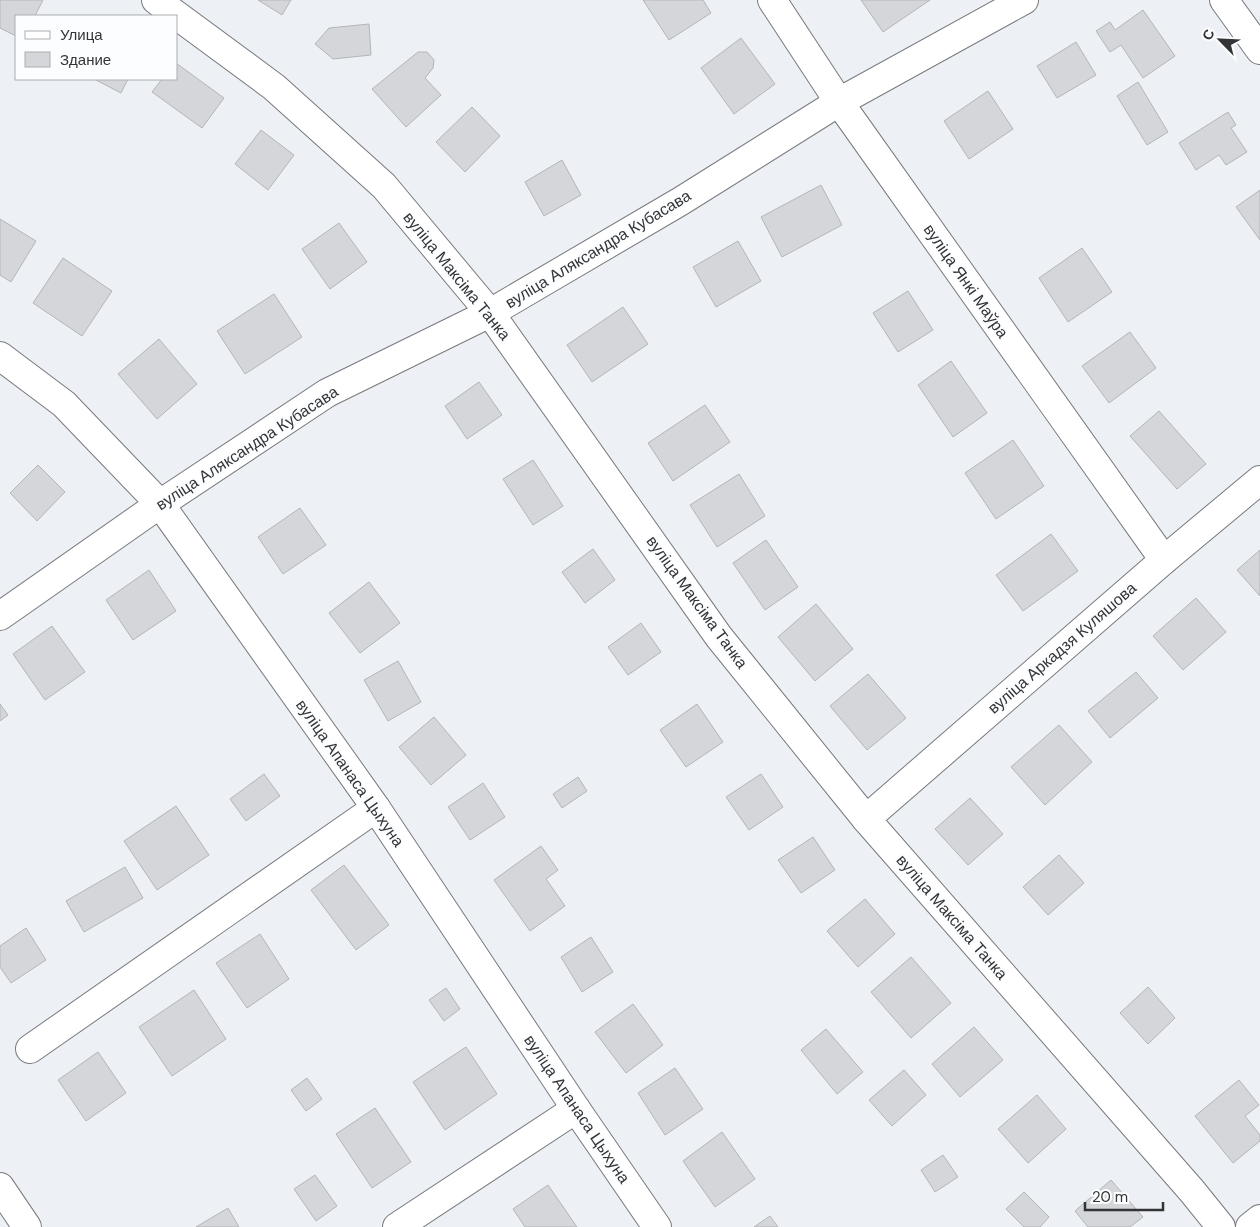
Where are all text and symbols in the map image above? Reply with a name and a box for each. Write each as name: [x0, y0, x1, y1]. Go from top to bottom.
legend: [15, 15, 178, 80]
north arrow: [1195, 15, 1245, 65]
text: Улица: [60, 25, 103, 45]
text: С: [1198, 26, 1218, 43]
text: Здание: [60, 50, 111, 70]
street label: вуліца Аляксандра Кубасава: [501, 185, 695, 313]
street label: вуліца Максіма Танка: [399, 207, 515, 345]
street label: вуліца Янкі Маўра: [919, 220, 1013, 342]
street label: вуліца Аляксандра Кубасава: [152, 381, 342, 515]
street label: вуліца Максіма Танка: [642, 531, 752, 673]
street label: вуліца Аркадзя Куляшова: [983, 578, 1141, 718]
street label: вуліца Апанаса Цыхуна: [291, 695, 409, 851]
street label: вуліца Максіма Танка: [892, 850, 1012, 984]
street label: вуліца Апанаса Цыхуна: [519, 1031, 635, 1188]
scale bar: [1085, 1180, 1162, 1212]
text: 20 m: [1092, 1187, 1128, 1207]

